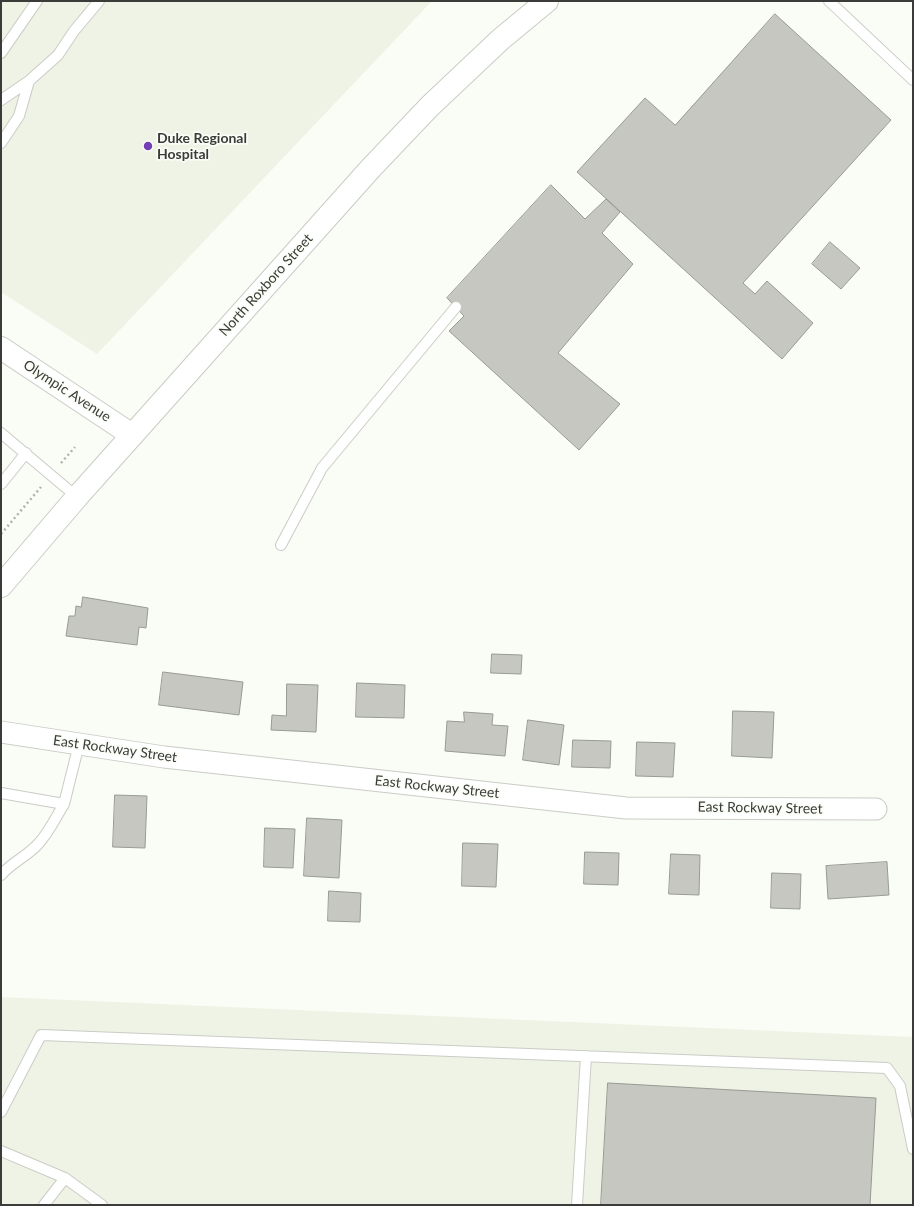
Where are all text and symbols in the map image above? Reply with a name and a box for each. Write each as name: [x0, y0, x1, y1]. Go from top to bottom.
place label: Duke Regional Hospital: [157, 130, 247, 162]
marker: Duke Regional Hospital: [142, 140, 154, 152]
street label: North Roxboro Street: [216, 230, 316, 340]
street label: Olympic Avenue: [20, 356, 114, 426]
street label: East Rockway Street: [52, 732, 178, 766]
street label: East Rockway Street: [374, 772, 500, 802]
street label: East Rockway Street: [697, 799, 823, 817]

